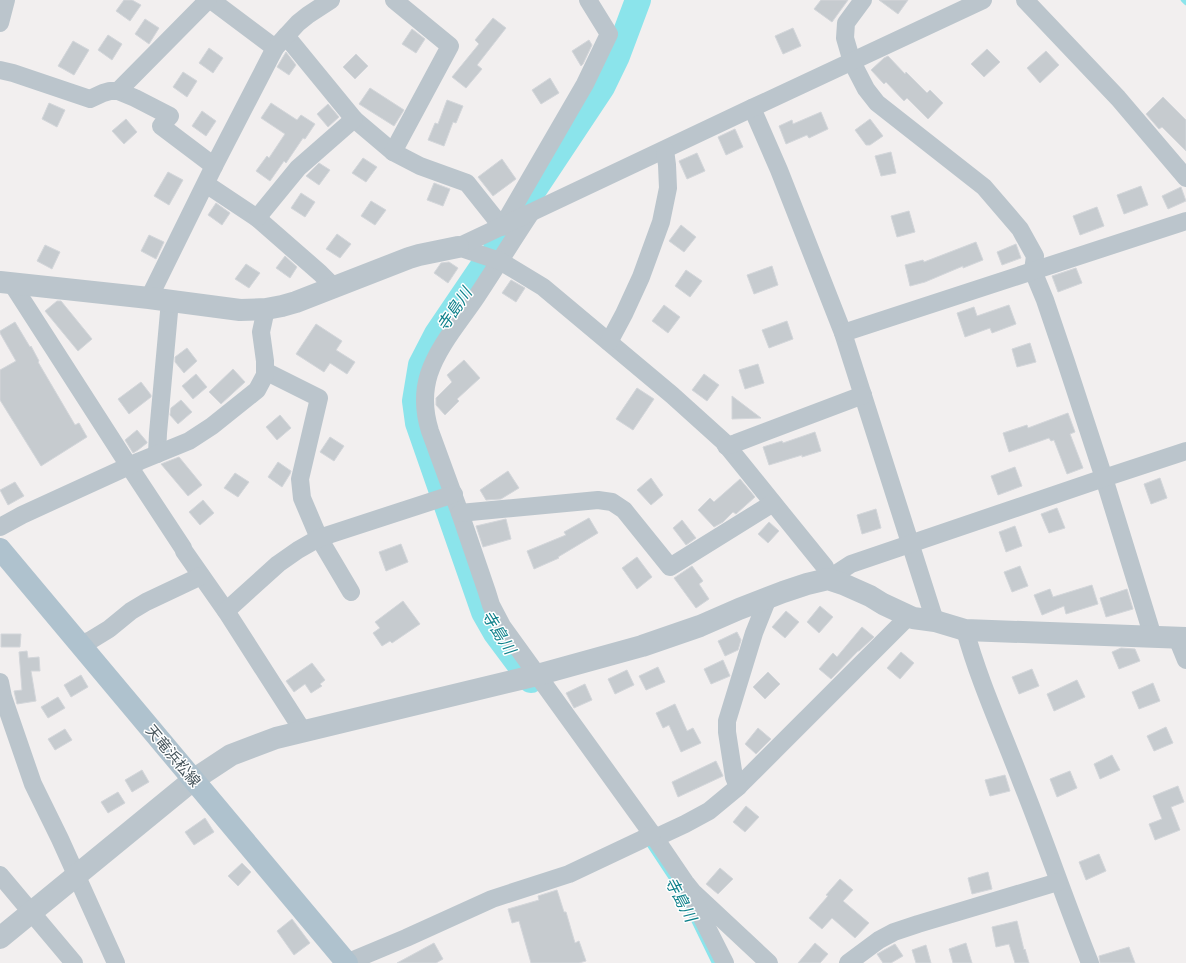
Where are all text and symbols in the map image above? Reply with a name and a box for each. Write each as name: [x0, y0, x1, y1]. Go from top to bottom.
water label: 寺島川: [433, 282, 478, 335]
water label: 寺島川: [477, 607, 520, 660]
street label: 天竜浜松線: [142, 721, 204, 791]
water label: 寺島川: [660, 874, 701, 927]

